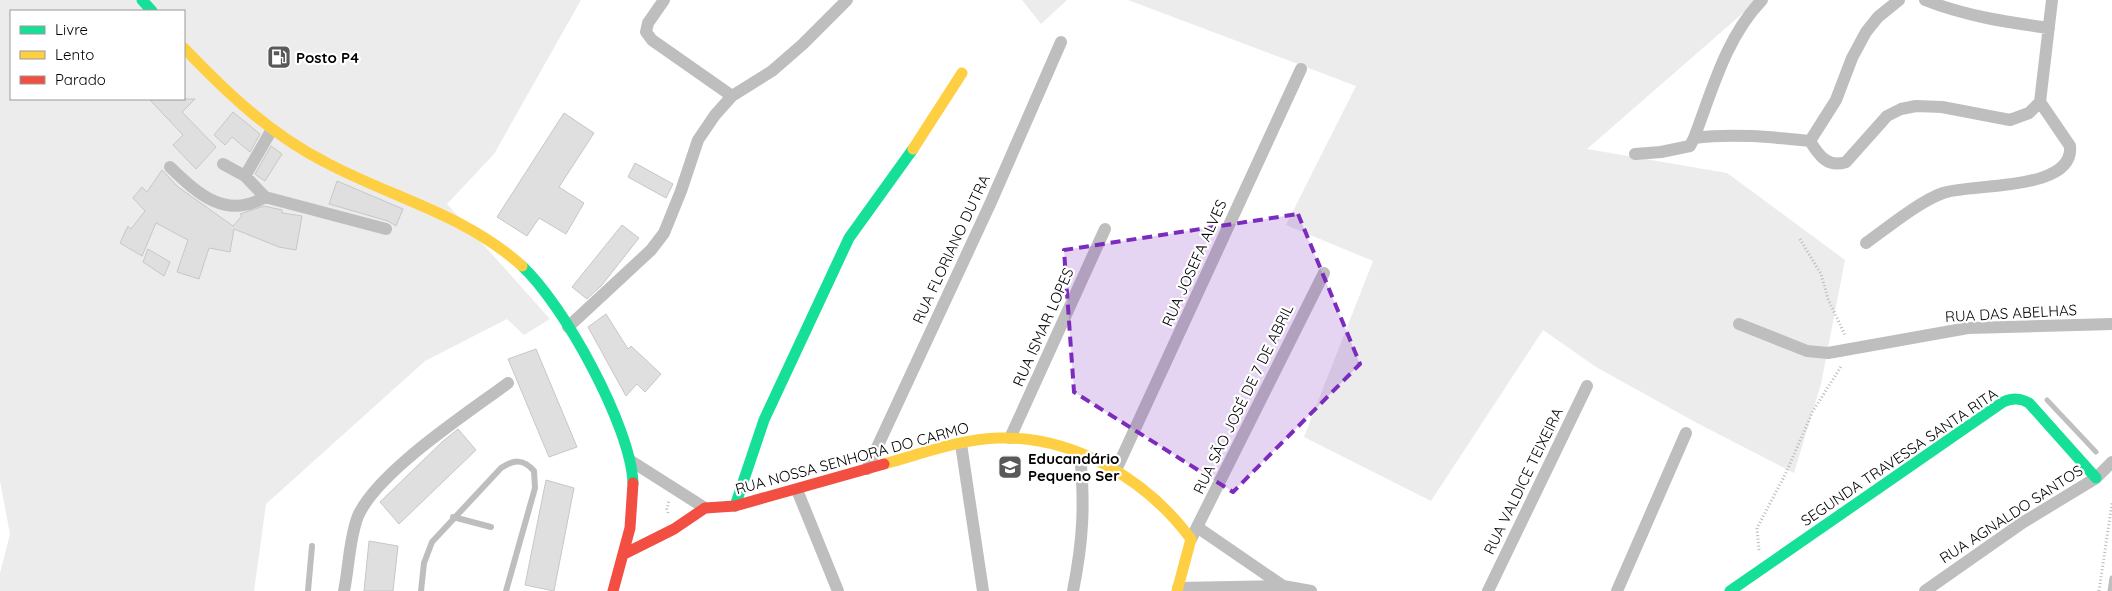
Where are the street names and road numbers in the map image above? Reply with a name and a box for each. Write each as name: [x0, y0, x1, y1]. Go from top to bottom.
street label: RUA FLORIANO DUTRA: [908, 171, 994, 327]
street label: RUA JOSEFA ALVES: [1157, 197, 1231, 329]
street label: RUA ISMAR LOPES: [1008, 265, 1078, 389]
street label: RUA DAS ABELHAS: [1945, 300, 2077, 326]
street label: RUA SÃO JOSÉ DE 7 DE ABRIL: [1189, 301, 1297, 497]
street label: SEGUNDA TRAVESSA SANTA RITA: [1797, 384, 2001, 530]
street label: RUA VALDICE TEIXEIRA: [1479, 404, 1567, 557]
street label: RUA NOSSA SENHORA DO CARMO: [733, 418, 971, 498]
street label: RUA AGNALDO SANTOS: [1936, 461, 2086, 567]

